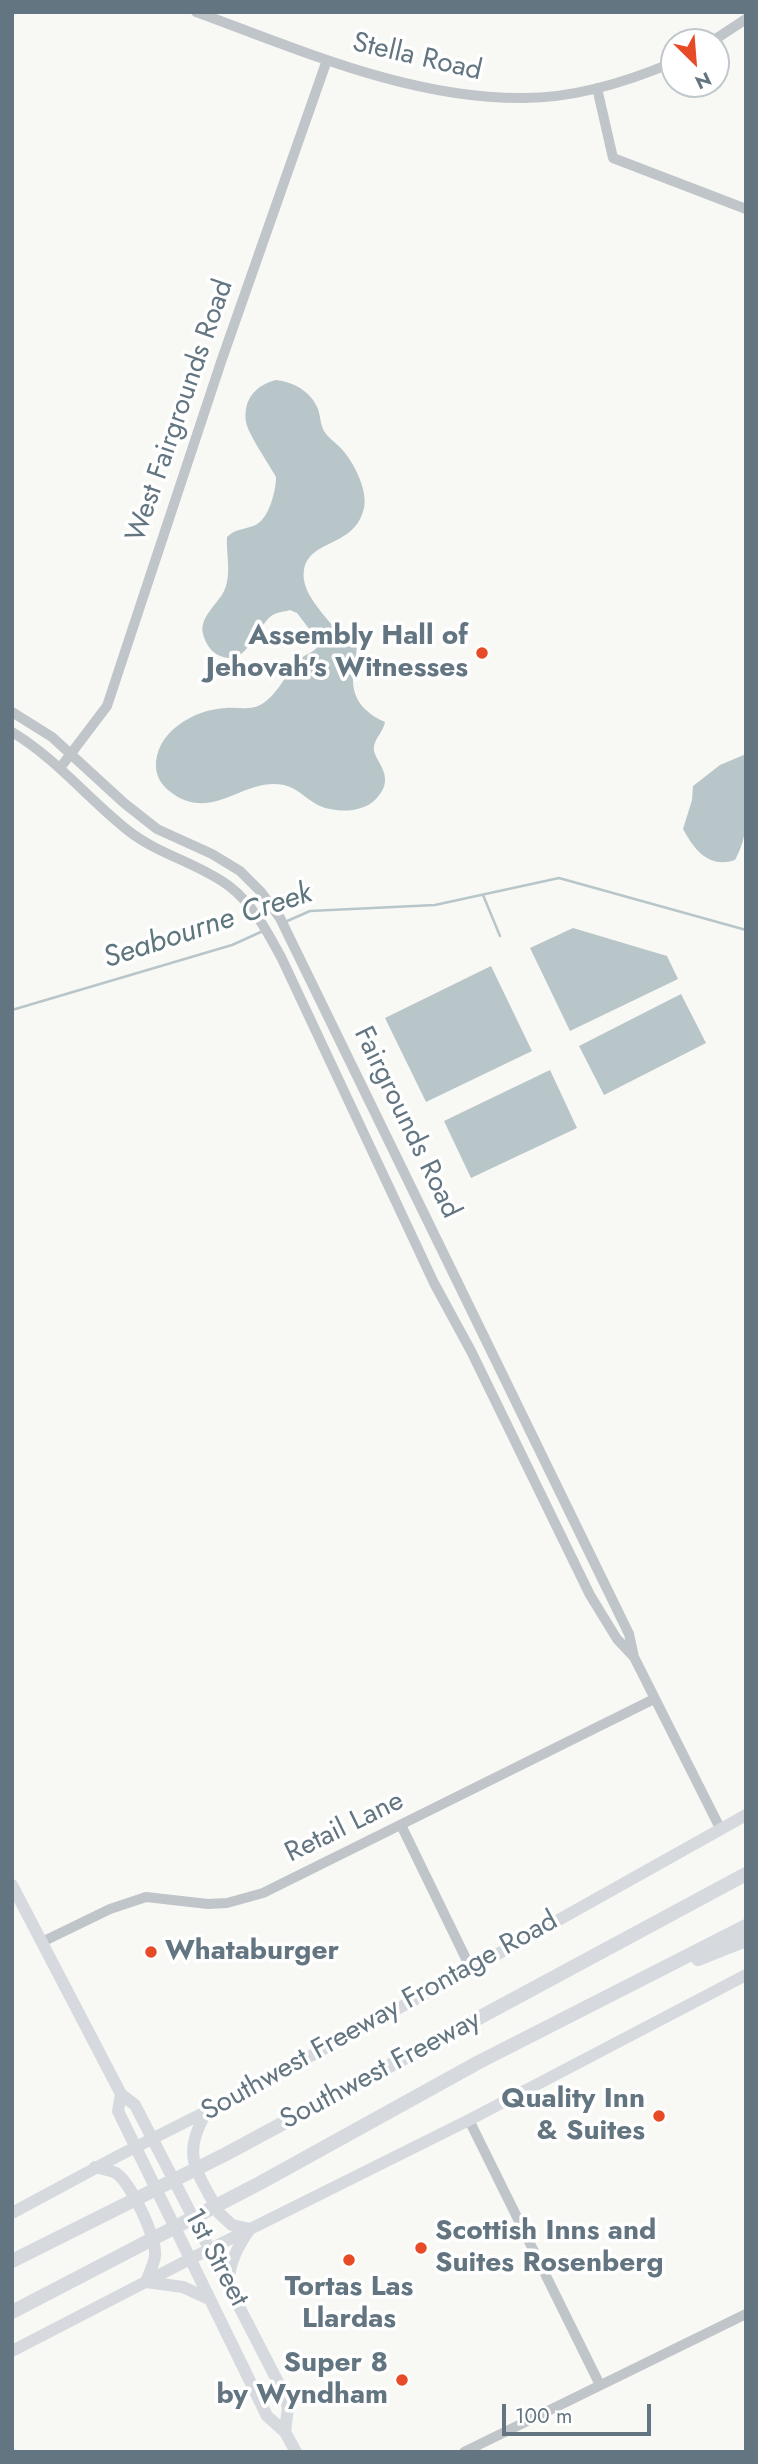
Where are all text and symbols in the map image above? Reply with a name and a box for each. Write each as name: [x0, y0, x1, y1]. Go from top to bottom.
street label: Stella Road: [349, 27, 485, 89]
north arrow: [660, 28, 730, 98]
text: N: [691, 65, 716, 96]
street label: West Fairgrounds Road: [120, 275, 242, 547]
place label: Assembly Hall of Jehovah's Witnesses: [206, 620, 468, 686]
marker: Assembly Hall of Jehovah's Witnesses: [474, 645, 490, 661]
water label: Seabourne Creek: [99, 876, 317, 978]
street label: Fairgrounds Road: [345, 1022, 467, 1224]
street label: Retail Lane: [280, 1785, 410, 1871]
street label: Southwest Freeway Frontage Road: [196, 1905, 564, 2129]
place label: Whataburger: [165, 1935, 339, 1969]
marker: Whataburger: [143, 1944, 159, 1960]
street label: Southwest Freeway: [275, 2004, 487, 2138]
place label: Quality Inn & Suites: [501, 2083, 645, 2149]
marker: Quality Inn & Suites: [651, 2108, 667, 2124]
street label: 1st Street: [175, 2203, 255, 2313]
place label: Scottish Inns and Suites Rosenberg: [435, 2215, 663, 2281]
marker: Scottish Inns and Suites Rosenberg: [413, 2240, 429, 2256]
marker: Tortas Las Llardas: [341, 2252, 357, 2268]
place label: Tortas Las Llardas: [285, 2271, 413, 2337]
place label: Super 8 by Wyndham: [216, 2347, 388, 2413]
marker: Super 8 by Wyndham: [394, 2372, 410, 2388]
scale bar: [506, 2390, 655, 2434]
text: 100 m: [515, 2401, 572, 2431]

